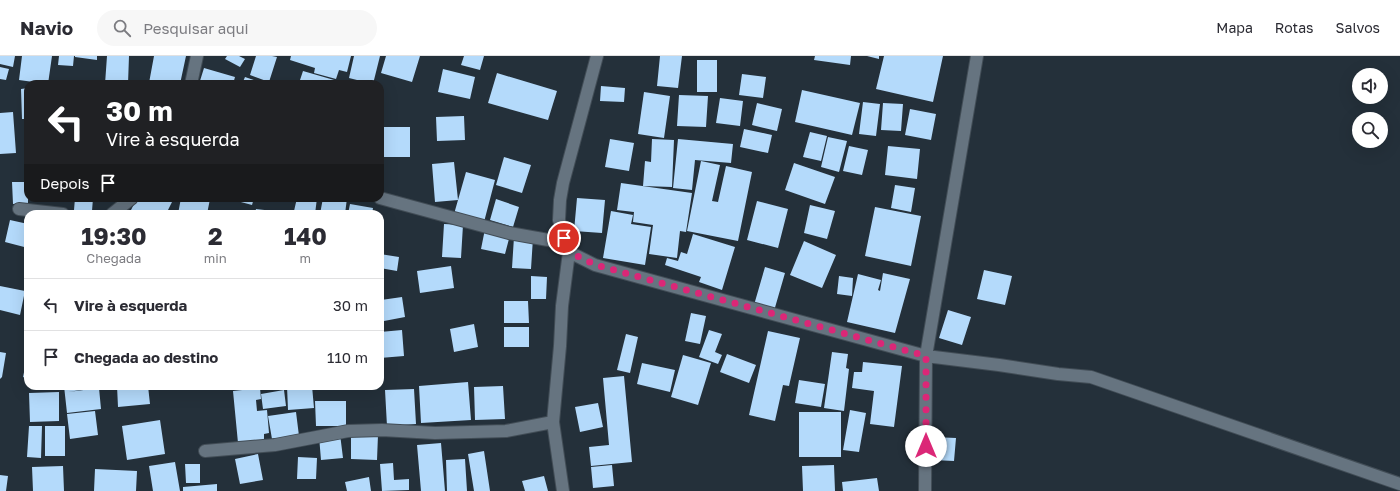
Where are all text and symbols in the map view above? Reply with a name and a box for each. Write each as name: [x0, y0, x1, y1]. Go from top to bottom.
search box: [97, 10, 377, 46]
text: Navio: [20, 16, 73, 39]
icon: search: [111, 17, 133, 39]
text: Pesquisar aqui: [143, 19, 249, 37]
text: Mapa: [1216, 19, 1253, 36]
text: Rotas: [1275, 19, 1314, 36]
text: Salvos: [1336, 19, 1380, 36]
map controls: [1352, 68, 1388, 148]
button: sound: [1352, 68, 1388, 104]
text: 30 m: [106, 94, 173, 127]
icon: left: [40, 96, 92, 148]
button: search: [1352, 112, 1388, 148]
text: Vire à esquerda: [106, 128, 240, 150]
icon: arrive: [97, 172, 119, 194]
text: Depois: [40, 174, 89, 192]
text: 19:30: [81, 221, 147, 250]
text: 2: [208, 221, 223, 250]
text: 140: [284, 221, 327, 250]
pin: [547, 221, 581, 255]
icon: arrive: [553, 227, 575, 249]
text: Chegada: [86, 250, 141, 266]
text: min: [204, 250, 227, 266]
text: m: [300, 250, 311, 266]
icon: left: [40, 294, 62, 316]
text: Vire à esquerda: [74, 296, 187, 314]
text: 30 m: [333, 296, 368, 314]
icon: arrive: [40, 346, 62, 368]
text: Chegada ao destino: [74, 348, 218, 366]
text: 110 m: [327, 348, 368, 366]
position arrow: [905, 425, 947, 467]

